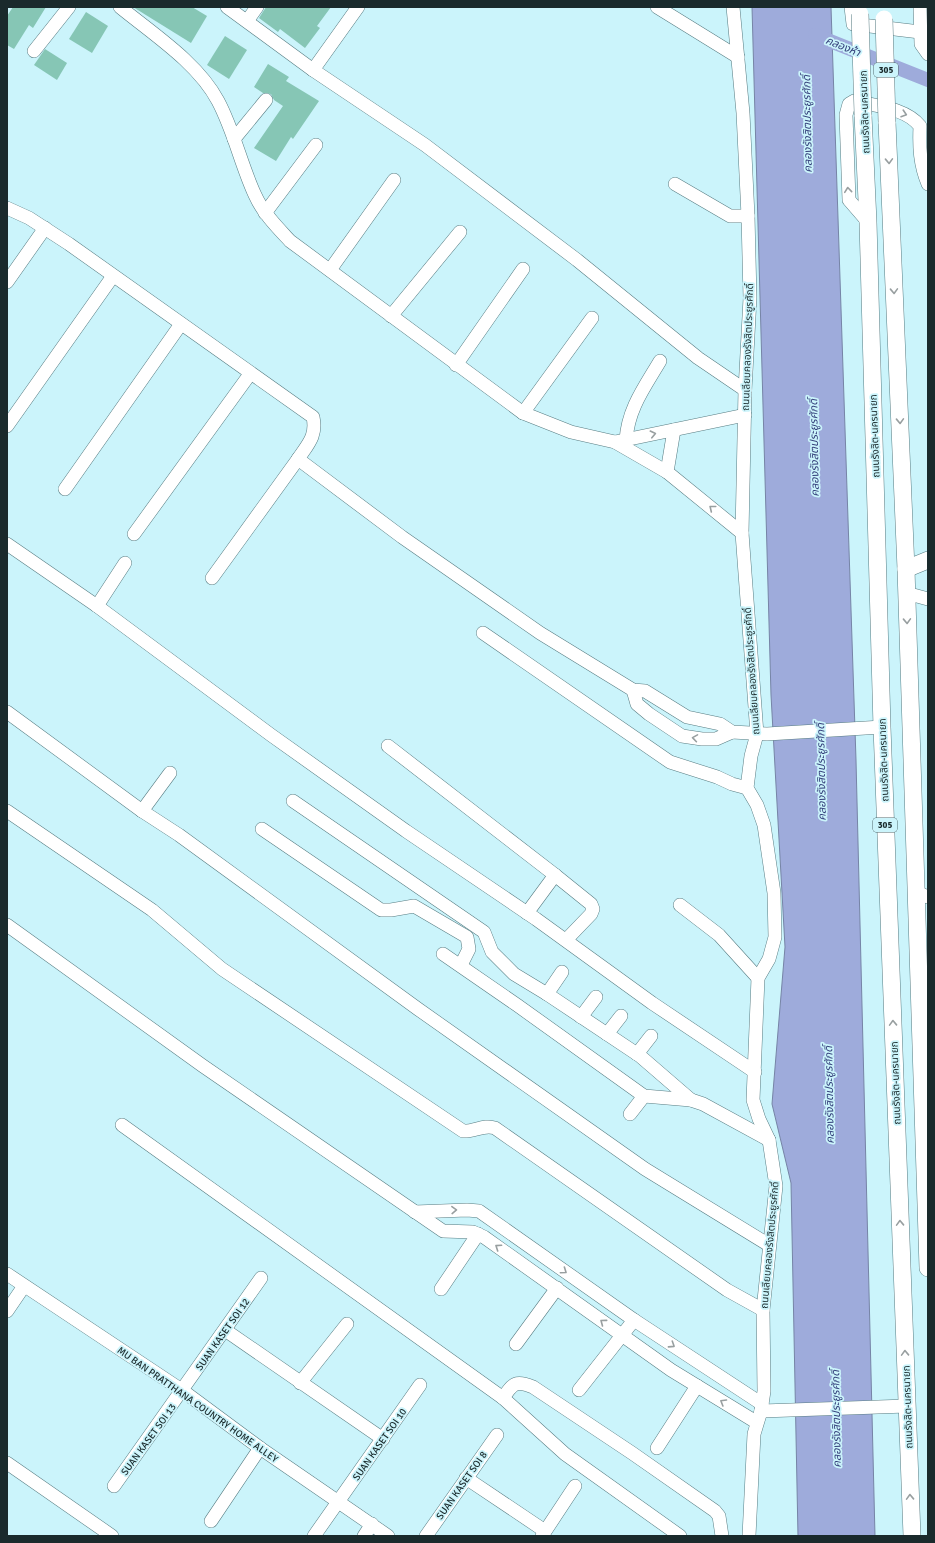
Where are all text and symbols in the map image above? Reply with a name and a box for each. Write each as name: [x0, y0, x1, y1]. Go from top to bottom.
water label: คลองห้า: [824, 34, 863, 59]
road number: 305: [874, 63, 898, 77]
street label: ถนนรังสิต-นครนายก: [858, 70, 872, 154]
water label: คลองรังสิตประยูรศักดิ์: [800, 72, 815, 173]
one-way arrow: [900, 109, 907, 118]
one-way arrow: [885, 158, 893, 164]
one-way arrow: [844, 187, 853, 193]
street label: ถนนเลียบคลองรังสิตประยูรศักดิ์: [739, 283, 756, 411]
one-way arrow: [890, 288, 899, 294]
street label: ถนนรังสิต-นครนายก: [868, 394, 882, 478]
water label: คลองรังสิตประยูรศักดิ์: [807, 396, 822, 497]
one-way arrow: [896, 418, 904, 424]
one-way arrow: [650, 430, 657, 438]
one-way arrow: [710, 506, 717, 513]
street label: ถนนเลียบคลองรังสิตประยูรศักดิ์: [741, 607, 762, 735]
one-way arrow: [903, 618, 912, 624]
street label: ถนนรังสิต-นครนายก: [877, 718, 891, 802]
water label: คลองรังสิตประยูรศักดิ์: [814, 720, 829, 821]
one-way arrow: [692, 734, 698, 743]
road number: 305: [873, 818, 897, 832]
one-way arrow: [888, 1020, 897, 1026]
street label: ถนนรังสิต-นครนายก: [889, 1041, 903, 1125]
water label: คลองรังสิตประยูรศักดิ์: [822, 1043, 837, 1144]
street label: ถนนเลียบคลองรังสิตประยูรศักดิ์: [758, 1181, 782, 1309]
one-way arrow: [451, 1206, 457, 1214]
one-way arrow: [896, 1220, 904, 1226]
one-way arrow: [495, 1245, 502, 1252]
one-way arrow: [560, 1266, 567, 1273]
street label: SUAN KASET SOI 12: [193, 1296, 252, 1373]
one-way arrow: [601, 1320, 608, 1327]
one-way arrow: [668, 1340, 675, 1347]
street label: MU BAN PRATTHANA COUNTRY HOME ALLEY: [115, 1344, 280, 1465]
one-way arrow: [901, 1350, 909, 1356]
street label: ถนนรังสิต-นครนายก: [901, 1365, 915, 1449]
water label: คลองรังสิตประยูรศักดิ์: [829, 1367, 844, 1468]
one-way arrow: [720, 1399, 727, 1407]
street label: SUAN KASET SOI 13: [119, 1401, 179, 1478]
street label: SUAN KASET SOI 10: [350, 1406, 409, 1483]
street label: SUAN KASET SOI 8: [434, 1449, 490, 1522]
one-way arrow: [906, 1494, 914, 1500]

